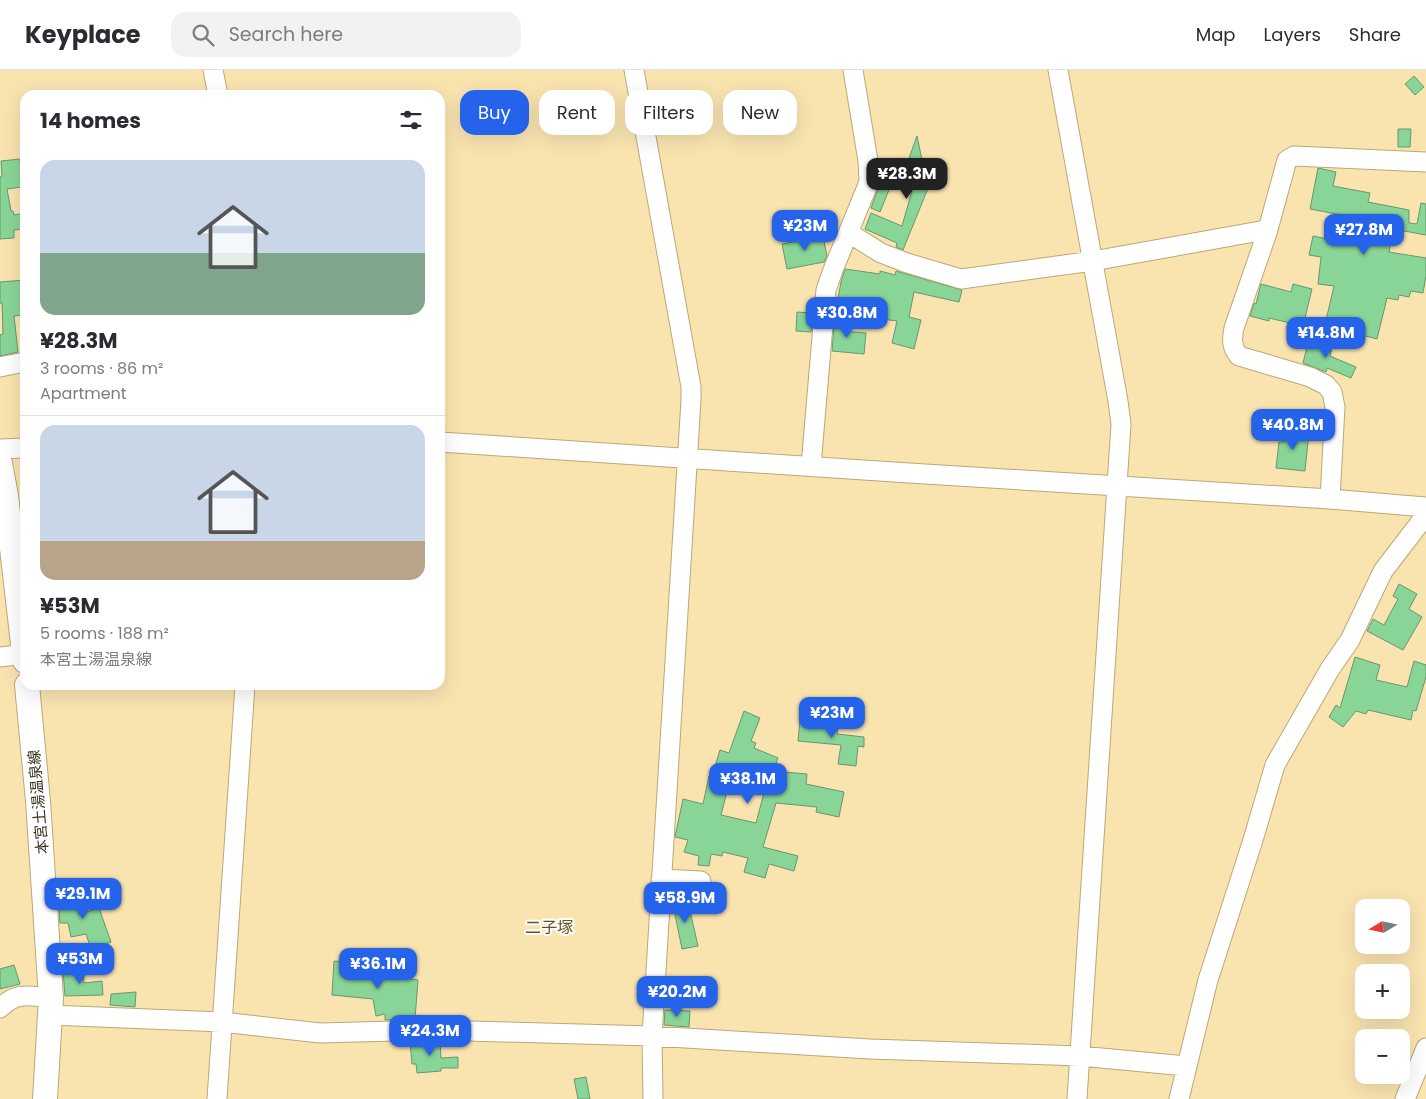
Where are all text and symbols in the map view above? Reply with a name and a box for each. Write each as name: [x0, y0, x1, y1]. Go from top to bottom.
search box: [171, 12, 521, 57]
text: Keyplace: [25, 18, 141, 51]
icon: search: [189, 21, 217, 49]
text: Search here: [229, 21, 343, 48]
text: Map: [1196, 22, 1236, 47]
text: Layers: [1264, 22, 1321, 47]
text: Share: [1349, 22, 1401, 47]
chip: Buy: [460, 90, 529, 135]
chip: Rent: [539, 90, 615, 135]
chip: Filters: [625, 90, 713, 135]
chip: New: [723, 90, 797, 135]
text: 14 homes: [40, 106, 141, 135]
icon: filters: [397, 106, 425, 134]
pin: ¥28.3M: [866, 158, 948, 200]
text: ¥28.3M: [877, 162, 937, 185]
icon: home: [188, 192, 278, 282]
pin: ¥23M: [775, 210, 835, 252]
text: ¥23M: [783, 214, 827, 237]
pin: ¥27.8M: [1323, 214, 1405, 256]
text: ¥27.8M: [1335, 218, 1393, 241]
pin: ¥30.8M: [806, 296, 888, 339]
text: ¥30.8M: [817, 301, 877, 324]
pin: ¥14.8M: [1285, 316, 1367, 359]
text: ¥14.8M: [1297, 321, 1355, 344]
text: ¥28.3M: [40, 326, 118, 355]
text: 3 rooms · 86 m²: [40, 357, 163, 380]
text: Apartment: [40, 382, 127, 405]
pin: ¥40.8M: [1252, 408, 1334, 451]
text: ¥40.8M: [1262, 413, 1324, 436]
icon: home: [188, 457, 278, 547]
text: ¥53M: [40, 591, 100, 620]
text: 5 rooms · 188 m²: [40, 622, 169, 645]
text: 本宮土湯温泉線: [40, 648, 152, 671]
pin: ¥23M: [802, 696, 862, 739]
text: ¥23M: [810, 701, 854, 724]
street label: 本宮土湯温泉線: [23, 749, 53, 855]
pin: ¥38.1M: [707, 762, 789, 805]
text: ¥38.1M: [720, 767, 776, 790]
pin: ¥29.1M: [42, 878, 124, 920]
text: ¥29.1M: [56, 882, 110, 905]
pin: ¥58.9M: [644, 882, 726, 924]
text: ¥58.9M: [655, 886, 715, 909]
north arrow: [1355, 899, 1410, 954]
map controls: [1355, 899, 1410, 1084]
district label: 二子塚: [525, 916, 573, 939]
pin: ¥53M: [50, 942, 110, 985]
text: ¥53M: [57, 947, 103, 970]
pin: ¥36.1M: [337, 948, 419, 990]
text: ¥36.1M: [350, 952, 406, 975]
button: +: [1355, 964, 1410, 1019]
pin: ¥20.2M: [636, 976, 718, 1018]
text: ¥20.2M: [648, 980, 706, 1003]
pin: ¥24.3M: [389, 1014, 471, 1057]
text: ¥24.3M: [400, 1019, 460, 1042]
button: −: [1355, 1029, 1410, 1084]

